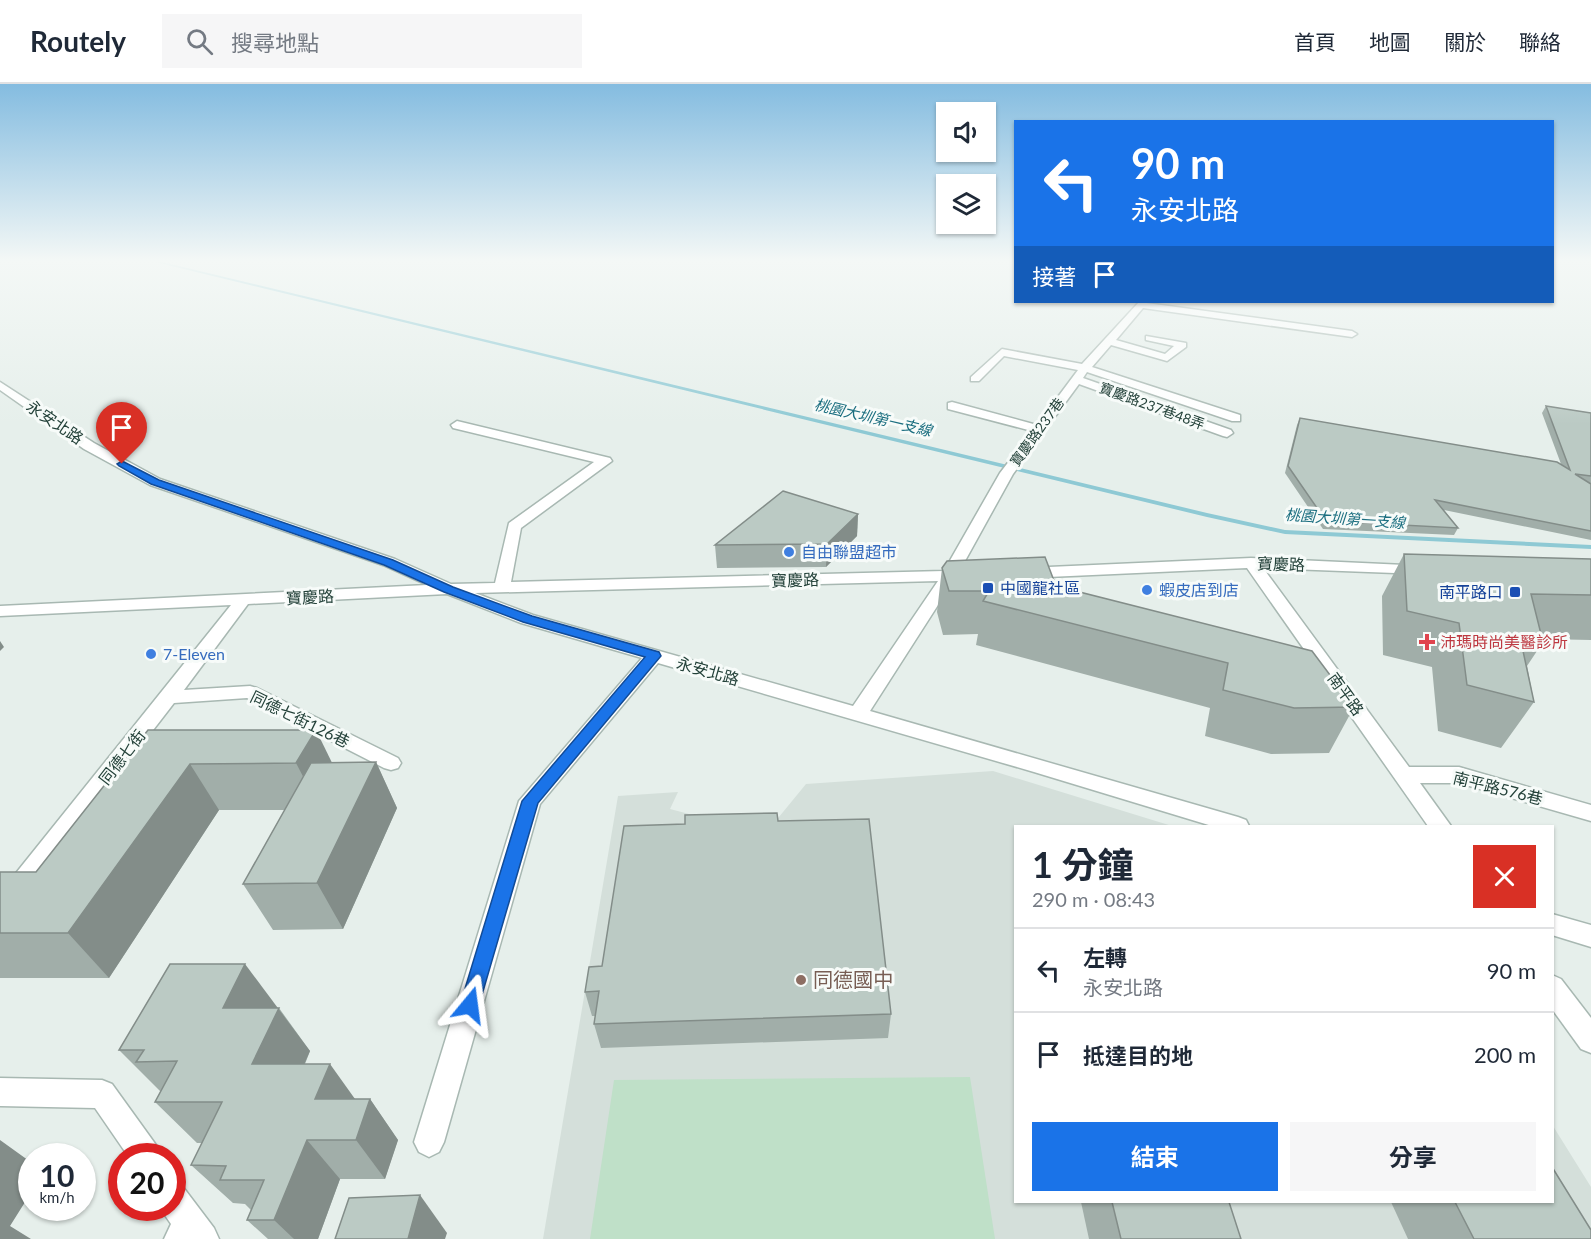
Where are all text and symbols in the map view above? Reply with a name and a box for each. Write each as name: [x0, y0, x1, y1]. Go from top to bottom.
search box: [162, 14, 582, 68]
text: Routely: [30, 24, 126, 58]
icon: search: [183, 25, 216, 58]
text: 搜尋地點: [231, 29, 319, 56]
text: 首頁: [1294, 29, 1336, 54]
text: 地圖: [1369, 29, 1411, 54]
text: 關於: [1444, 29, 1486, 54]
text: 聯絡: [1519, 29, 1561, 54]
map controls: [936, 102, 996, 234]
button: sound: [936, 102, 996, 162]
text: 90 m: [1131, 138, 1225, 188]
icon: left: [1032, 144, 1110, 222]
button: layers: [936, 174, 996, 234]
text: 永安北路: [1131, 193, 1239, 226]
icon: arrive: [1088, 258, 1121, 291]
text: 接著: [1032, 263, 1076, 290]
street label: 寶慶路237巷48弄: [1097, 379, 1207, 432]
street label: 寶慶路237巷: [1006, 394, 1067, 469]
water label: 桃園大圳第一支線: [813, 395, 936, 440]
street label: 永安北路: [23, 396, 87, 447]
pin: [96, 402, 147, 464]
icon: arrive: [105, 411, 138, 444]
water label: 桃園大圳第一支線: [1285, 505, 1408, 531]
place label: 自由聯盟超市: [801, 542, 897, 561]
marker: 自由聯盟超市: [782, 545, 796, 559]
street label: 寶慶路: [1257, 553, 1305, 574]
street label: 寶慶路: [771, 569, 819, 590]
place label: 中國龍社區: [1000, 578, 1080, 597]
place label: 蝦皮店到店: [1159, 580, 1239, 599]
marker: 中國龍社區: [981, 581, 995, 595]
place label: 南平路口: [1439, 582, 1503, 601]
marker: 蝦皮店到店: [1140, 583, 1154, 597]
marker: 南平路口: [1508, 585, 1522, 599]
street label: 寶慶路: [286, 586, 334, 607]
place label: 沛瑪時尚美醫診所: [1440, 632, 1568, 651]
marker: 沛瑪時尚美醫診所: [1418, 633, 1436, 651]
place label: 7-Eleven: [163, 644, 225, 663]
marker: 7-Eleven: [144, 647, 158, 661]
street label: 永安北路: [675, 653, 742, 688]
street label: 南平路: [1325, 669, 1368, 719]
street label: 同德七街126巷: [248, 686, 353, 751]
street label: 同德七街: [94, 726, 149, 788]
street label: 南平路576巷: [1451, 767, 1545, 808]
text: 1 分鐘: [1032, 842, 1134, 886]
button: close: [1473, 845, 1536, 908]
text: 290 m · 08:43: [1032, 887, 1155, 911]
text: 左轉: [1083, 944, 1127, 971]
icon: left: [1032, 954, 1065, 987]
text: 90 m: [1487, 957, 1536, 984]
place label: 同德國中: [813, 967, 893, 991]
position arrow: [438, 973, 502, 1037]
marker: 同德國中: [794, 973, 808, 987]
text: 永安北路: [1083, 975, 1163, 999]
icon: arrive: [1032, 1038, 1065, 1071]
text: 200 m: [1474, 1041, 1536, 1068]
text: 抵達目的地: [1083, 1042, 1193, 1069]
button: 結束: [1032, 1122, 1278, 1191]
button: 分享: [1290, 1122, 1536, 1191]
speed limit sign: 20: [108, 1143, 186, 1221]
text: 10: [40, 1157, 74, 1193]
text: km/h: [39, 1188, 75, 1206]

